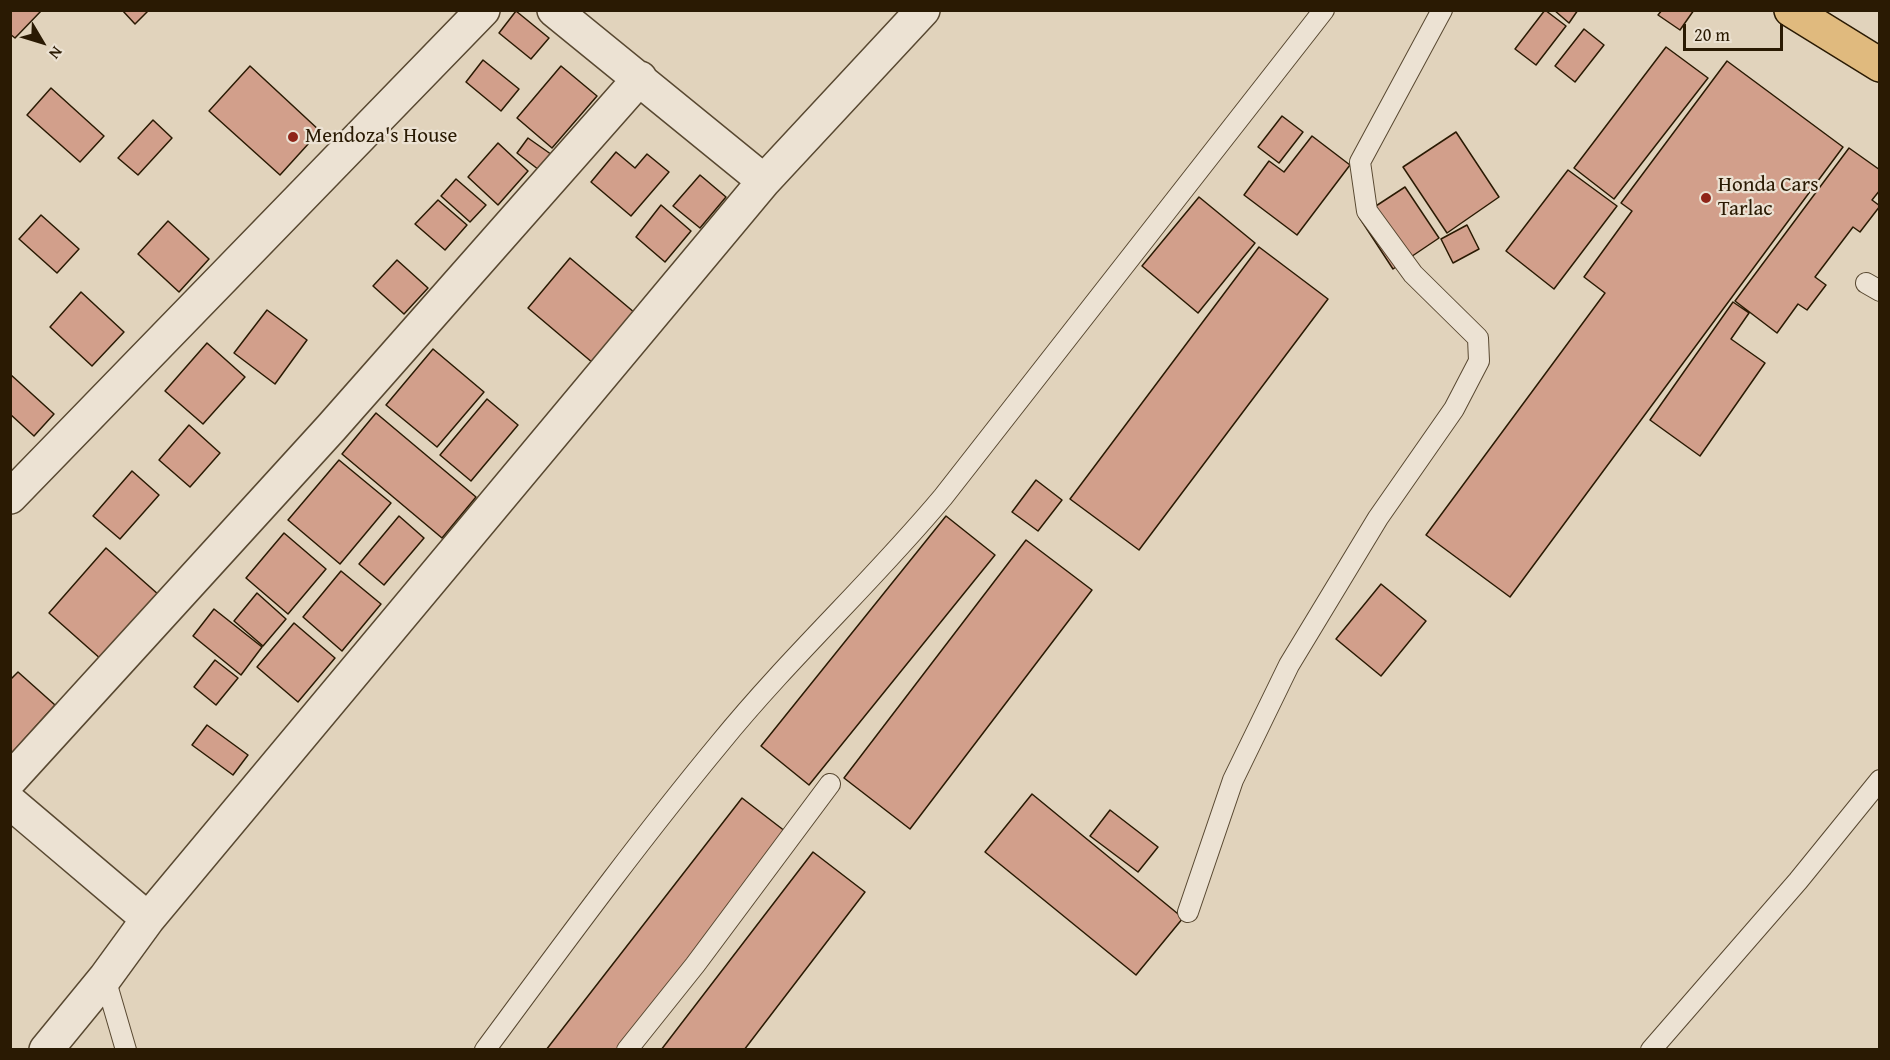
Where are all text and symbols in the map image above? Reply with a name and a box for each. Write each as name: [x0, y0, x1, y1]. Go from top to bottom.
north arrow: [12, 12, 72, 72]
scale bar: [1686, 12, 1786, 50]
text: 20 m: [1694, 21, 1730, 48]
text: N: [43, 41, 69, 65]
place label: Mendoza's House: [305, 124, 457, 150]
marker: Mendoza's House: [286, 130, 300, 144]
place label: Honda Cars Tarlac: [1718, 173, 1819, 223]
marker: Honda Cars Tarlac: [1699, 191, 1713, 205]

